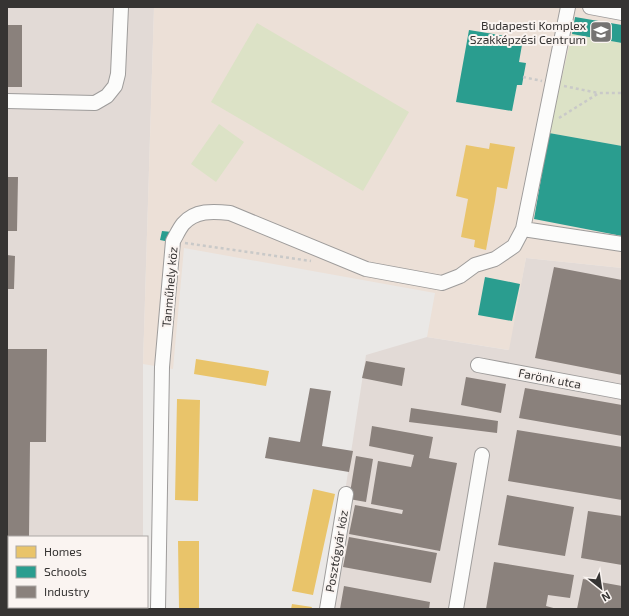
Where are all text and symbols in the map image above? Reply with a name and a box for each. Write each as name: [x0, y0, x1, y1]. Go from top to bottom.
place label: Budapesti Komplex Szakképzési Centrum: [470, 18, 587, 46]
school or university icon: Budapesti Komplex Szakképzési Centrum: [588, 19, 614, 45]
street label: Tanműhely köz: [158, 246, 180, 328]
street label: Farönk utca: [517, 365, 583, 391]
street label: Posztógyár köz: [322, 509, 350, 593]
legend: [8, 536, 148, 608]
text: Homes: [44, 544, 82, 558]
text: Schools: [44, 564, 87, 578]
north arrow: [581, 568, 621, 608]
text: Industry: [44, 584, 90, 598]
text: N: [600, 589, 613, 605]

